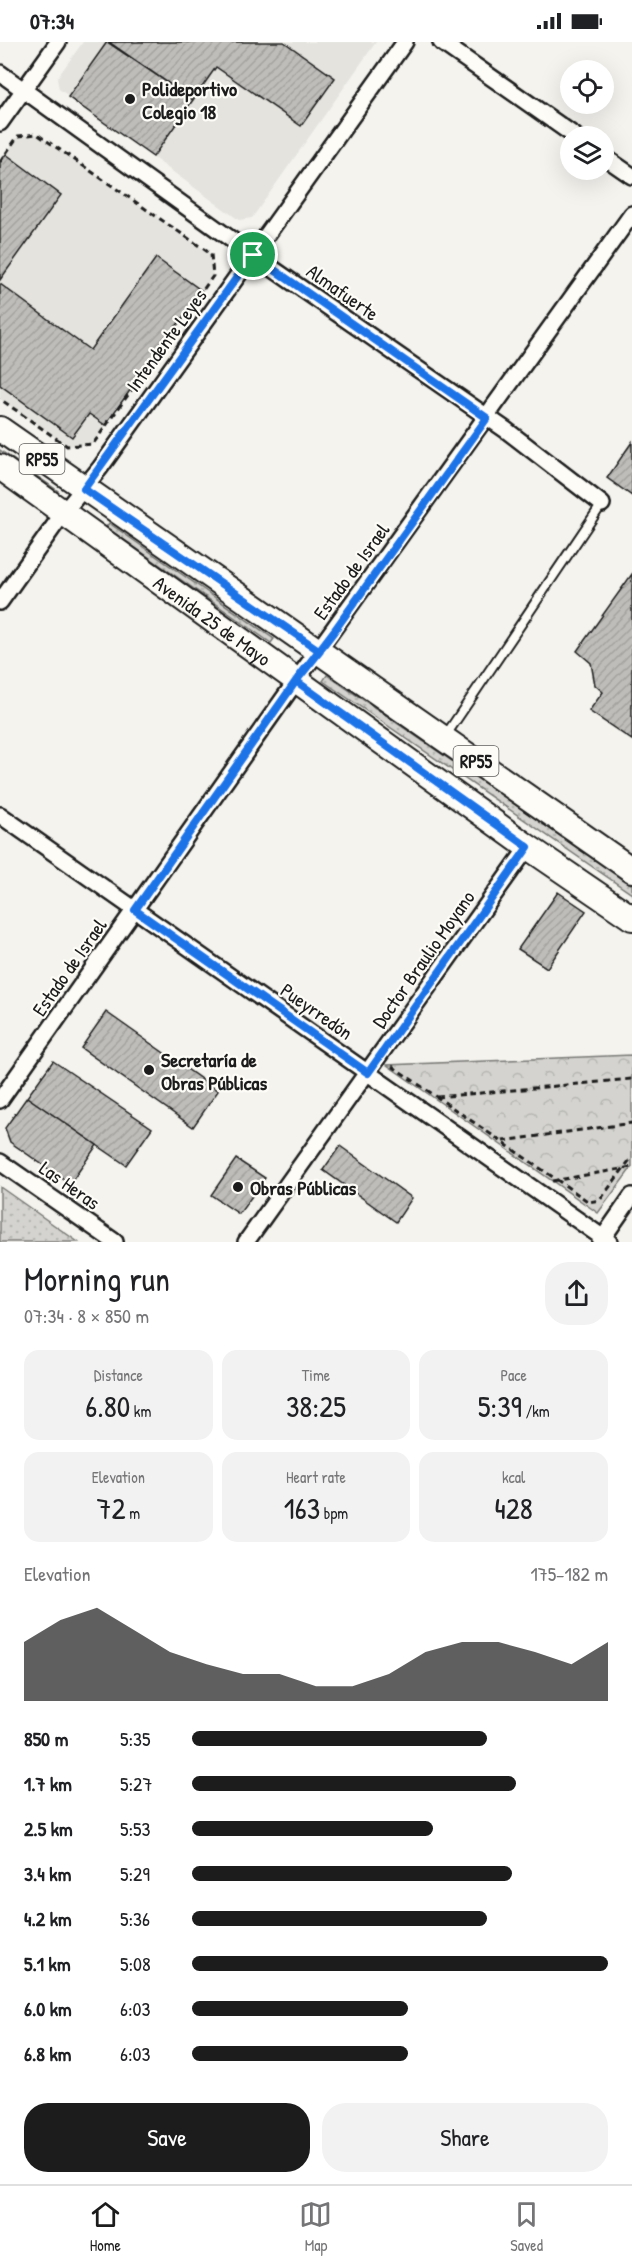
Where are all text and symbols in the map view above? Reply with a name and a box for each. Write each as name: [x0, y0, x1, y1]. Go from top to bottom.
text: 07:34: [30, 6, 74, 36]
map controls: [560, 60, 614, 180]
button: locate: [560, 60, 614, 114]
place label: Polideportivo Colegio 18: [142, 75, 237, 126]
marker: Polideportivo Colegio 18: [123, 92, 137, 106]
button: layers: [560, 126, 614, 180]
pin: [227, 229, 278, 280]
icon: arrive: [236, 238, 269, 271]
street label: Almafuerte: [302, 257, 384, 327]
street label: Intendente Leyes: [119, 283, 213, 397]
road number: RP55: [20, 444, 64, 474]
street label: Estado de Israel: [307, 517, 396, 625]
street label: Avenida 25 de Mayo: [148, 569, 277, 672]
road number: RP55: [454, 746, 498, 776]
street label: Doctor Braulio Moyano: [365, 885, 481, 1033]
street label: Estado de Israel: [25, 912, 113, 1021]
street label: Pueyrredón: [276, 976, 358, 1046]
place label: Secretaría de Obras Públicas: [161, 1046, 267, 1096]
marker: Secretaría de Obras Públicas: [142, 1063, 156, 1077]
street label: Las Heras: [34, 1154, 106, 1216]
place label: Obras Públicas: [250, 1174, 356, 1201]
marker: Obras Públicas: [231, 1180, 245, 1194]
text: Morning run: [24, 1257, 170, 1301]
button: share: [545, 1262, 608, 1325]
text: 07:34 · 8 × 850 m: [24, 1302, 149, 1329]
text: Distance: [94, 1364, 143, 1386]
text: Time: [302, 1364, 330, 1386]
text: Pace: [500, 1364, 527, 1386]
text: 6.80: [85, 1386, 130, 1426]
text: 38:25: [286, 1386, 346, 1426]
text: 5:39: [478, 1386, 522, 1426]
text: km: [130, 1400, 151, 1422]
text: /km: [522, 1400, 550, 1422]
text: Elevation: [92, 1466, 145, 1488]
text: Heart rate: [286, 1466, 346, 1488]
text: kcal: [502, 1466, 525, 1488]
text: 72: [97, 1488, 125, 1528]
text: 163: [284, 1488, 320, 1528]
text: 428: [495, 1488, 533, 1528]
text: m: [125, 1502, 140, 1524]
text: bpm: [320, 1502, 348, 1524]
text: Elevation: [24, 1560, 90, 1587]
text: 175–182 m: [531, 1560, 608, 1587]
text: 850 m: [24, 1725, 68, 1752]
text: 5:35: [120, 1725, 151, 1752]
text: 1.7 km: [24, 1770, 72, 1797]
text: 5:27: [120, 1770, 152, 1797]
text: 2.5 km: [24, 1815, 73, 1842]
text: 5:53: [120, 1815, 151, 1842]
text: 3.4 km: [24, 1860, 71, 1887]
text: 5:29: [120, 1860, 150, 1887]
text: 4.2 km: [24, 1905, 72, 1932]
text: 5:36: [120, 1905, 150, 1932]
text: 5.1 km: [24, 1950, 71, 1977]
text: 5:08: [120, 1950, 151, 1977]
text: 6.0 km: [24, 1995, 72, 2022]
text: 6:03: [120, 1995, 151, 2022]
text: 6.8 km: [24, 2040, 71, 2067]
text: 6:03: [120, 2040, 151, 2067]
button: Save: [24, 2103, 310, 2172]
button: Share: [322, 2103, 608, 2172]
tab: Home: [89, 2198, 122, 2256]
tab: Map: [299, 2198, 332, 2256]
tab: Saved: [510, 2198, 543, 2256]

